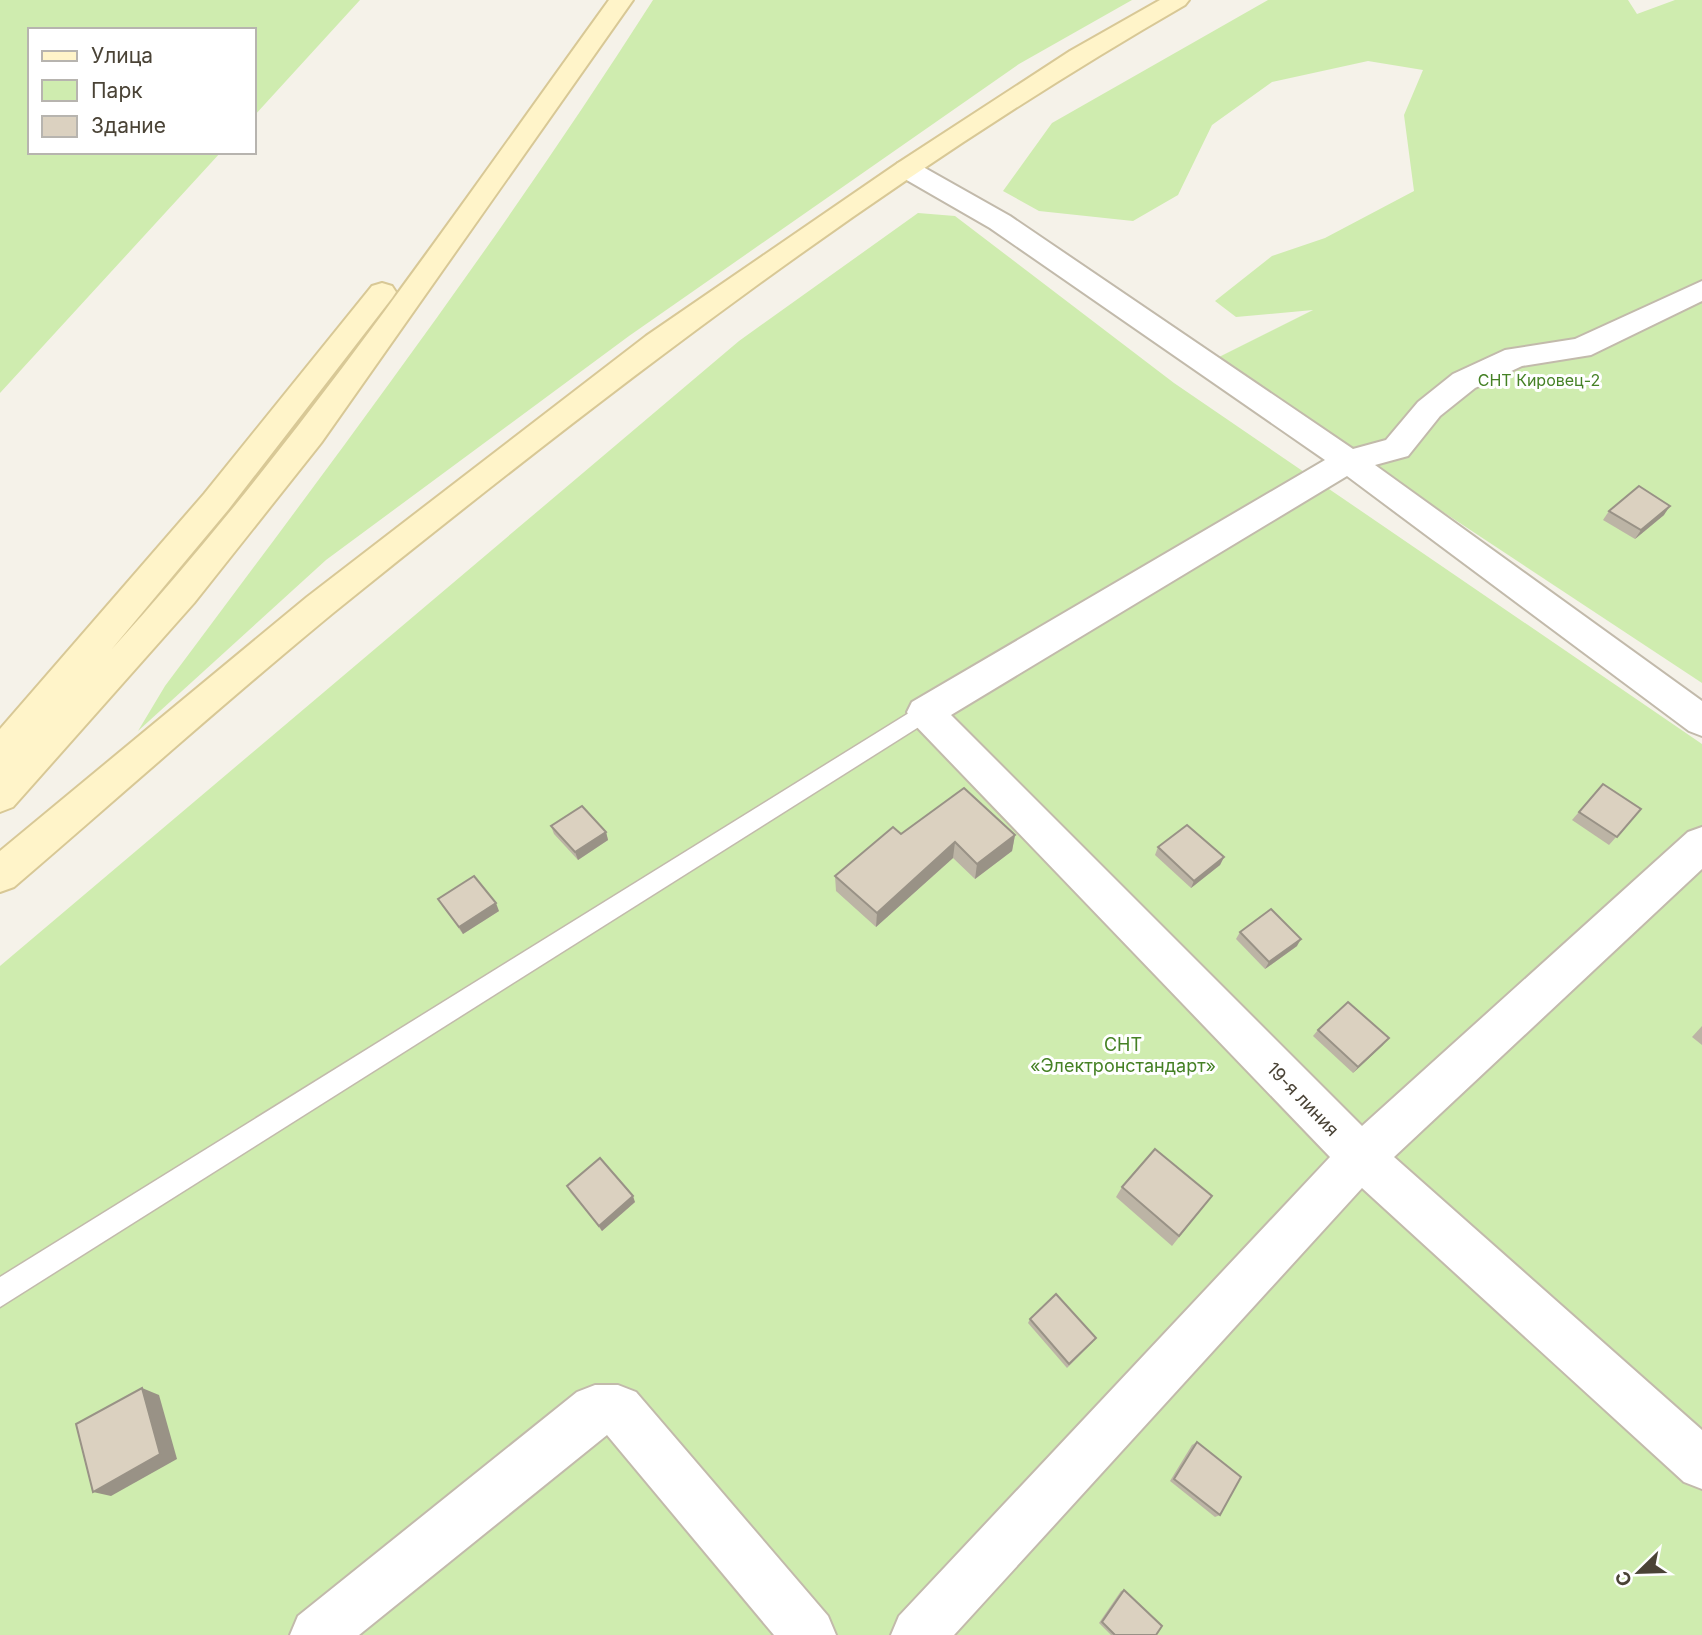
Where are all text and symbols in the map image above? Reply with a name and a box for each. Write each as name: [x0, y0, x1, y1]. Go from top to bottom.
legend: [28, 28, 256, 154]
text: Улица: [91, 43, 153, 68]
text: Парк: [91, 78, 143, 103]
text: Здание: [91, 113, 166, 138]
park label: СНТ Кировец-2: [1478, 370, 1600, 390]
park label: СНТ «Электронстандарт»: [1030, 1034, 1216, 1076]
street label: 19-я линия: [1263, 1058, 1343, 1140]
north arrow: [1604, 1537, 1674, 1607]
text: С: [1610, 1567, 1637, 1589]

